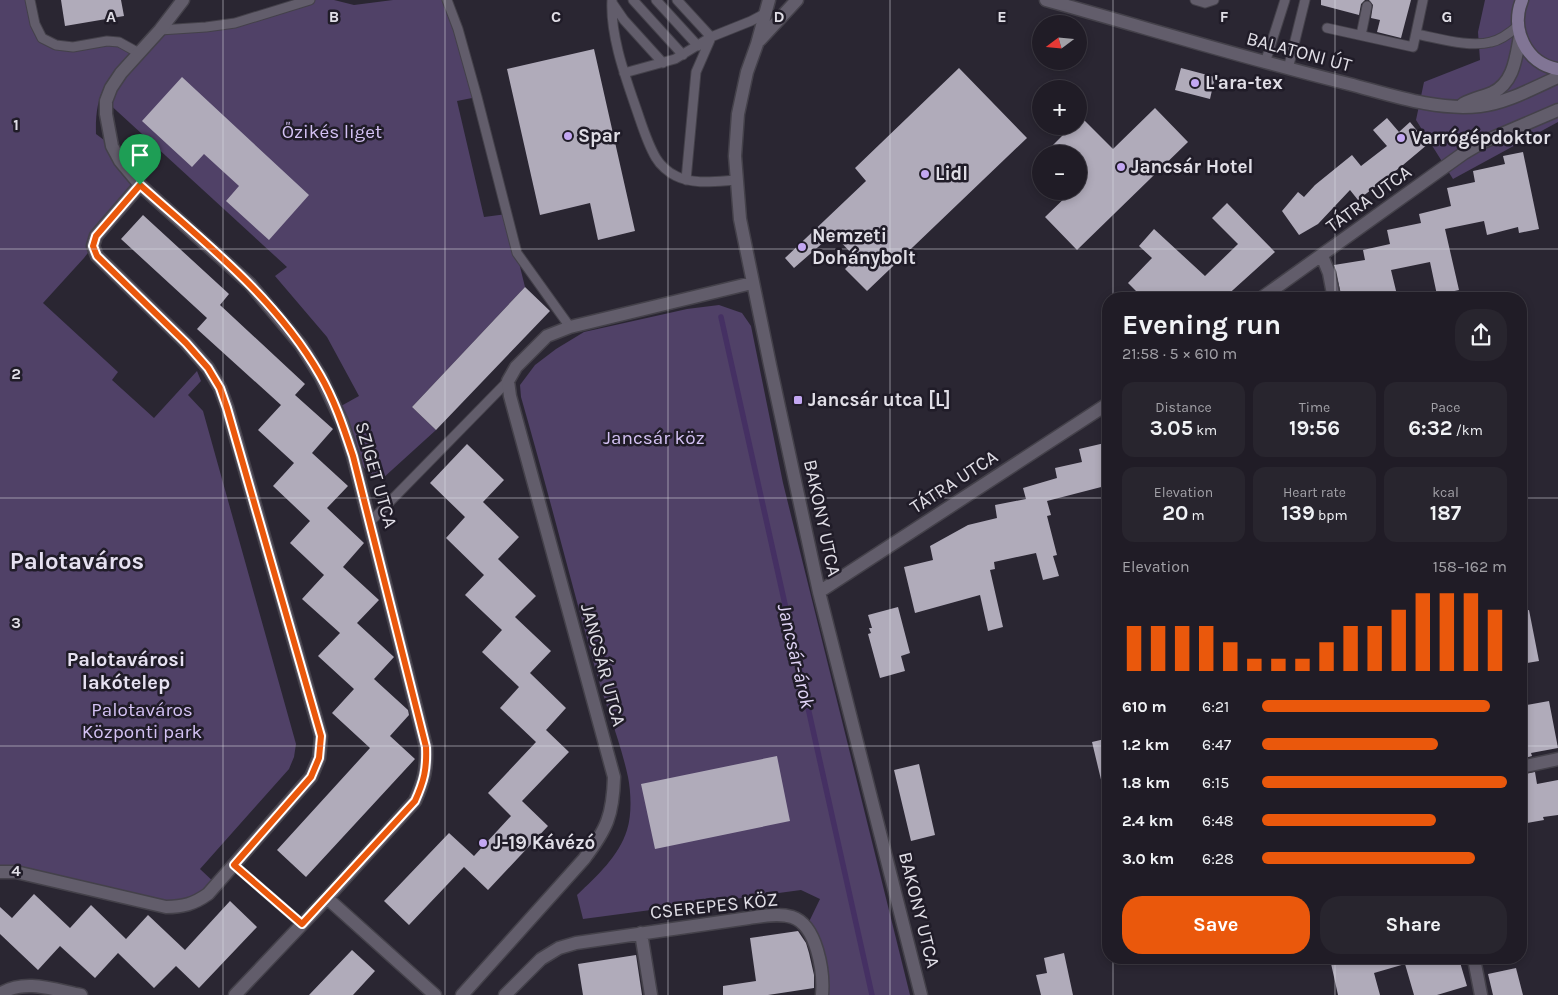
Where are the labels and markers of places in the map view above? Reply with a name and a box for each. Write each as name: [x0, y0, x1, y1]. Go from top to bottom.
place label: L'ara-tex: [1205, 72, 1283, 94]
marker: L'ara-tex: [1189, 77, 1201, 89]
place label: Spar: [578, 125, 621, 147]
place label: Varrógépdoktor: [1411, 127, 1551, 149]
marker: Spar: [562, 130, 574, 142]
marker: Varrógépdoktor: [1395, 132, 1407, 144]
pin: [119, 134, 161, 185]
place label: Jancsár Hotel: [1131, 156, 1253, 178]
marker: Jancsár Hotel: [1115, 161, 1127, 173]
place label: Lidl: [935, 163, 968, 185]
marker: Lidl: [919, 168, 931, 180]
place label: Nemzeti Dohánybolt: [812, 225, 916, 269]
marker: Nemzeti Dohánybolt: [796, 241, 808, 253]
place label: Jancsár utca [L]: [808, 389, 951, 411]
marker: Jancsár utca [L]: [792, 394, 804, 406]
place label: J-19 Kávézó: [493, 832, 595, 854]
marker: J-19 Kávézó: [477, 837, 489, 849]

